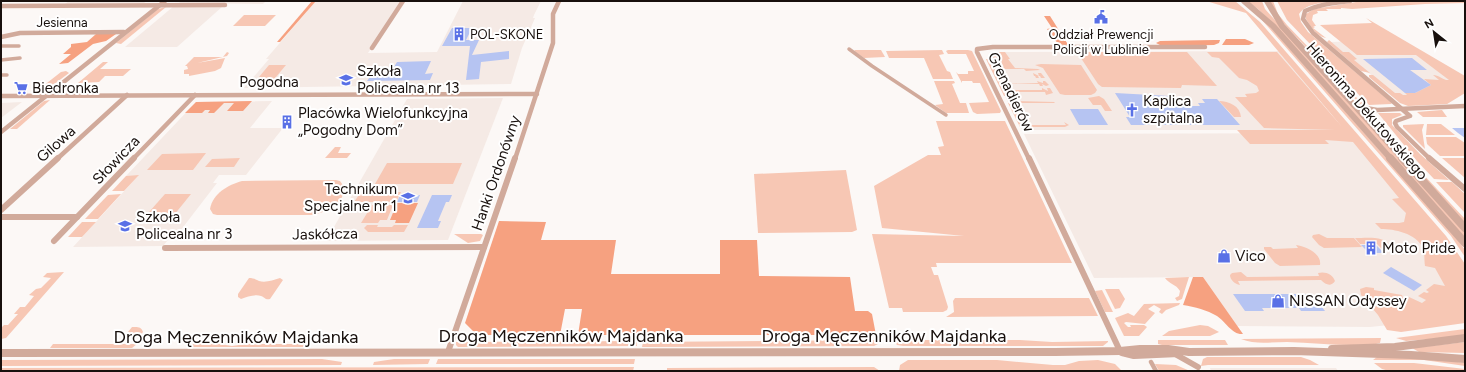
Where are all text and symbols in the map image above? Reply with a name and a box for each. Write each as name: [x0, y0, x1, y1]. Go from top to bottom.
public building icon: Oddział Prewencji Policji w Lublinie: [1093, 9, 1109, 25]
north arrow: [1414, 12, 1454, 52]
street label: Jesienna: [36, 15, 88, 30]
text: N: [1422, 16, 1436, 32]
building icon: POL-SKONE: [451, 26, 467, 42]
place label: POL-SKONE: [470, 27, 544, 42]
place label: Oddział Prewencji Policji w Lublinie: [1049, 27, 1153, 57]
street label: Hieronima Dekutowskiego: [1302, 39, 1432, 184]
street label: Grenadierów: [984, 49, 1038, 135]
place label: Szkoła Policealna nr 13: [357, 62, 460, 97]
school or university icon: Szkoła Policealna nr 13: [338, 72, 354, 88]
street label: Pogodna: [239, 73, 299, 91]
place label: Biedronka: [32, 79, 99, 97]
supermarket icon: Biedronka: [13, 80, 29, 96]
place label: Kaplica szpitalna: [1143, 92, 1202, 127]
church icon: Kaplica szpitalna: [1124, 102, 1140, 118]
place label: Placówka Wielofunkcyjna „Pogodny Dom”: [298, 104, 468, 139]
street label: Hanki Ordonówny: [468, 113, 524, 233]
building icon: Placówka Wielofunkcyjna „Pogodny Dom”: [279, 114, 295, 130]
street label: Gilowa: [33, 122, 79, 166]
street label: Słowicza: [89, 132, 143, 188]
place label: Technikum Specjalne nr 1: [304, 180, 397, 215]
school or university icon: Technikum Specjalne nr 1: [400, 190, 416, 206]
place label: Szkoła Policealna nr 3: [136, 208, 232, 243]
school or university icon: Szkoła Policealna nr 3: [117, 218, 133, 234]
street label: Jaskółcza: [292, 224, 358, 244]
place label: Moto Pride: [1382, 239, 1456, 257]
building icon: Moto Pride: [1363, 240, 1379, 256]
place label: Vico: [1235, 247, 1266, 265]
shop icon: Vico: [1216, 248, 1232, 264]
place label: NISSAN Odyssey: [1289, 292, 1407, 310]
shop icon: NISSAN Odyssey: [1270, 293, 1286, 309]
street label: Droga Męczenników Majdanka: [439, 325, 683, 347]
street label: Droga Męczenników Majdanka: [762, 325, 1006, 347]
street label: Droga Męczenników Majdanka: [114, 326, 358, 348]

